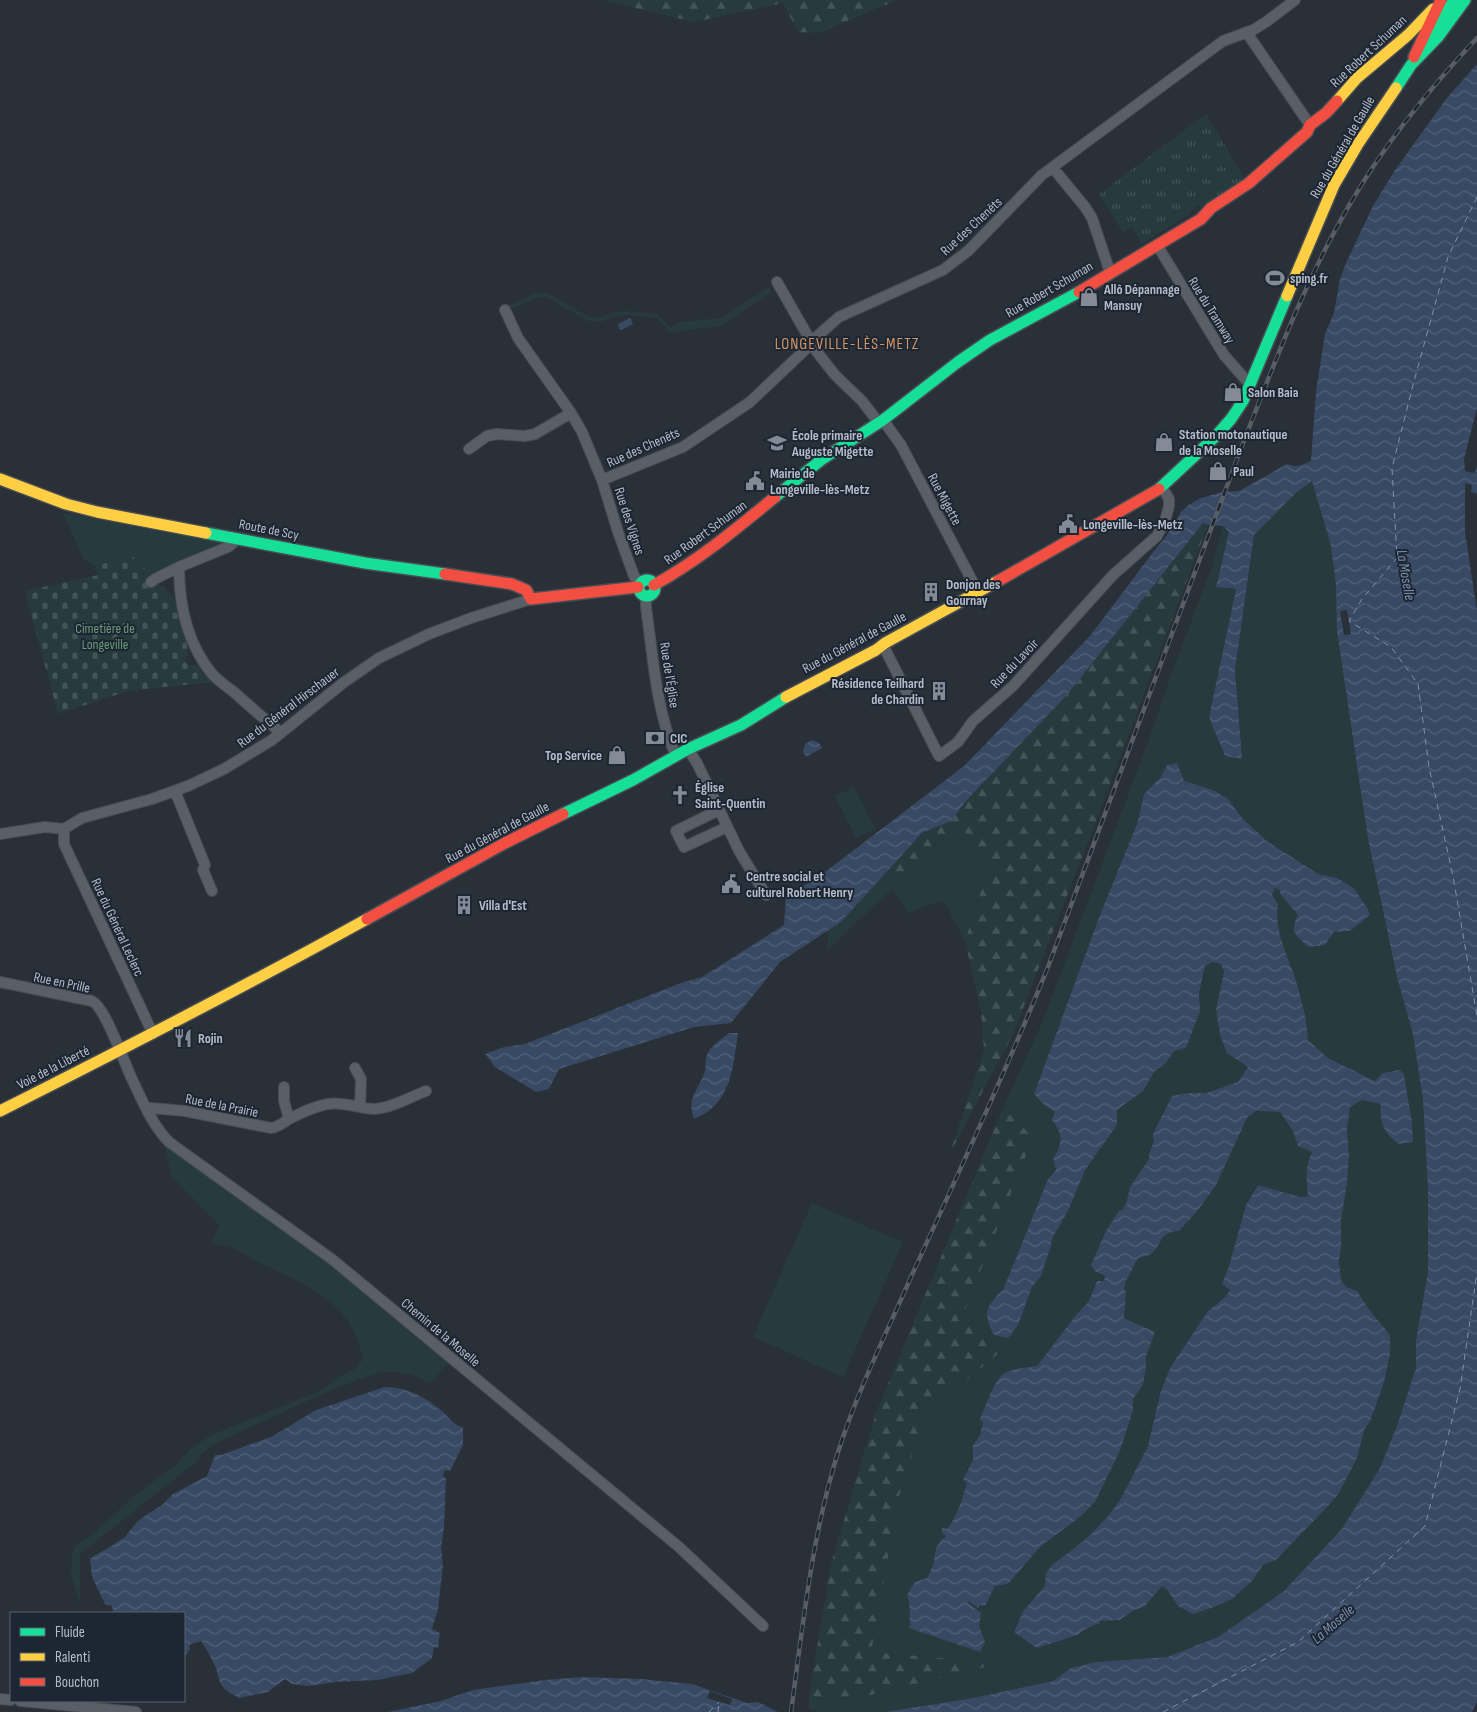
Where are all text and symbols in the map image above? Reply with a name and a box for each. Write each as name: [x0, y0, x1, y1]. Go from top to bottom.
street label: Rue Robert Schuman: [1327, 12, 1410, 91]
street label: Rue du Général de Gaulle: [1306, 93, 1379, 201]
street label: Rue des Chenêts: [937, 194, 1006, 259]
street label: Rue Robert Schuman: [1002, 258, 1096, 321]
sports icon: sping.fr: [1264, 267, 1286, 289]
place label: sping.fr: [1290, 270, 1329, 287]
street label: Rue du Tramway: [1184, 274, 1239, 347]
place label: Allô Dépannage Mansuy: [1103, 281, 1180, 314]
shop icon: Allô Dépannage Mansuy: [1078, 286, 1100, 308]
district label: LONGEVILLE-LÈS-METZ: [775, 335, 919, 354]
shop icon: Salon Baia: [1222, 381, 1244, 403]
place label: Salon Baia: [1248, 384, 1299, 401]
street label: Rue des Chenêts: [604, 424, 682, 471]
place label: Station motonautique de la Moselle: [1179, 426, 1287, 459]
place label: École primaire Auguste Migette: [791, 427, 873, 460]
shop icon: Station motonautique de la Moselle: [1153, 431, 1175, 453]
school or university icon: École primaire Auguste Migette: [766, 432, 788, 454]
shop icon: Paul: [1207, 460, 1229, 482]
place label: Paul: [1233, 463, 1254, 480]
place label: Mairie de Longeville-lès-Metz: [770, 465, 870, 498]
public building icon: Mairie de Longeville-lès-Metz: [744, 470, 766, 492]
street label: Rue Migette: [924, 470, 965, 528]
street label: Rue des Vignes: [611, 485, 648, 557]
street label: Rue Robert Schuman: [661, 497, 750, 568]
public building icon: Longeville-lès-Metz: [1057, 513, 1079, 535]
street label: Route de Scy: [238, 515, 301, 544]
place label: Longeville-lès-Metz: [1083, 516, 1183, 533]
water label: La Moselle: [1392, 548, 1419, 602]
place label: Donjon des Gournay: [946, 576, 1000, 609]
building icon: Donjon des Gournay: [920, 581, 942, 603]
street label: Rue du Général de Gaulle: [799, 608, 909, 677]
park label: Cimetière de Longeville: [75, 620, 135, 653]
street label: Rue du Lavoir: [987, 635, 1042, 692]
street label: Rue de l'Église: [656, 641, 683, 709]
street label: Rue du Général Hirschauer: [234, 663, 343, 751]
place label: Résidence Teilhard de Chardin: [832, 675, 924, 708]
building icon: Résidence Teilhard de Chardin: [928, 680, 950, 702]
bank icon: CIC: [644, 727, 666, 749]
place label: CIC: [670, 730, 687, 747]
shop icon: Top Service: [606, 744, 628, 766]
place label: Top Service: [545, 747, 602, 764]
place label: Église Saint-Quentin: [695, 779, 766, 812]
church icon: Église Saint-Quentin: [669, 784, 691, 806]
street label: Rue du Général de Gaulle: [442, 798, 552, 867]
place label: Centre social et culturel Robert Henry: [746, 868, 853, 901]
public building icon: Centre social et culturel Robert Henry: [720, 873, 742, 895]
street label: Rue du Général Leclerc: [87, 875, 148, 979]
building icon: Villa d'Est: [453, 894, 475, 916]
place label: Villa d'Est: [479, 897, 527, 914]
street label: Rue en Prille: [32, 968, 92, 997]
restaurant icon: Rojin: [172, 1027, 194, 1049]
place label: Rojin: [198, 1030, 223, 1047]
street label: Voie de la Liberté: [14, 1042, 92, 1093]
street label: Rue de la Prairie: [184, 1090, 260, 1121]
street label: Chemin de la Moselle: [398, 1294, 484, 1370]
water label: La Moselle: [1308, 1600, 1359, 1648]
legend: [10, 1612, 185, 1702]
text: Fluide: [55, 1623, 85, 1642]
text: Ralenti: [55, 1648, 90, 1667]
text: Bouchon: [55, 1673, 99, 1692]

